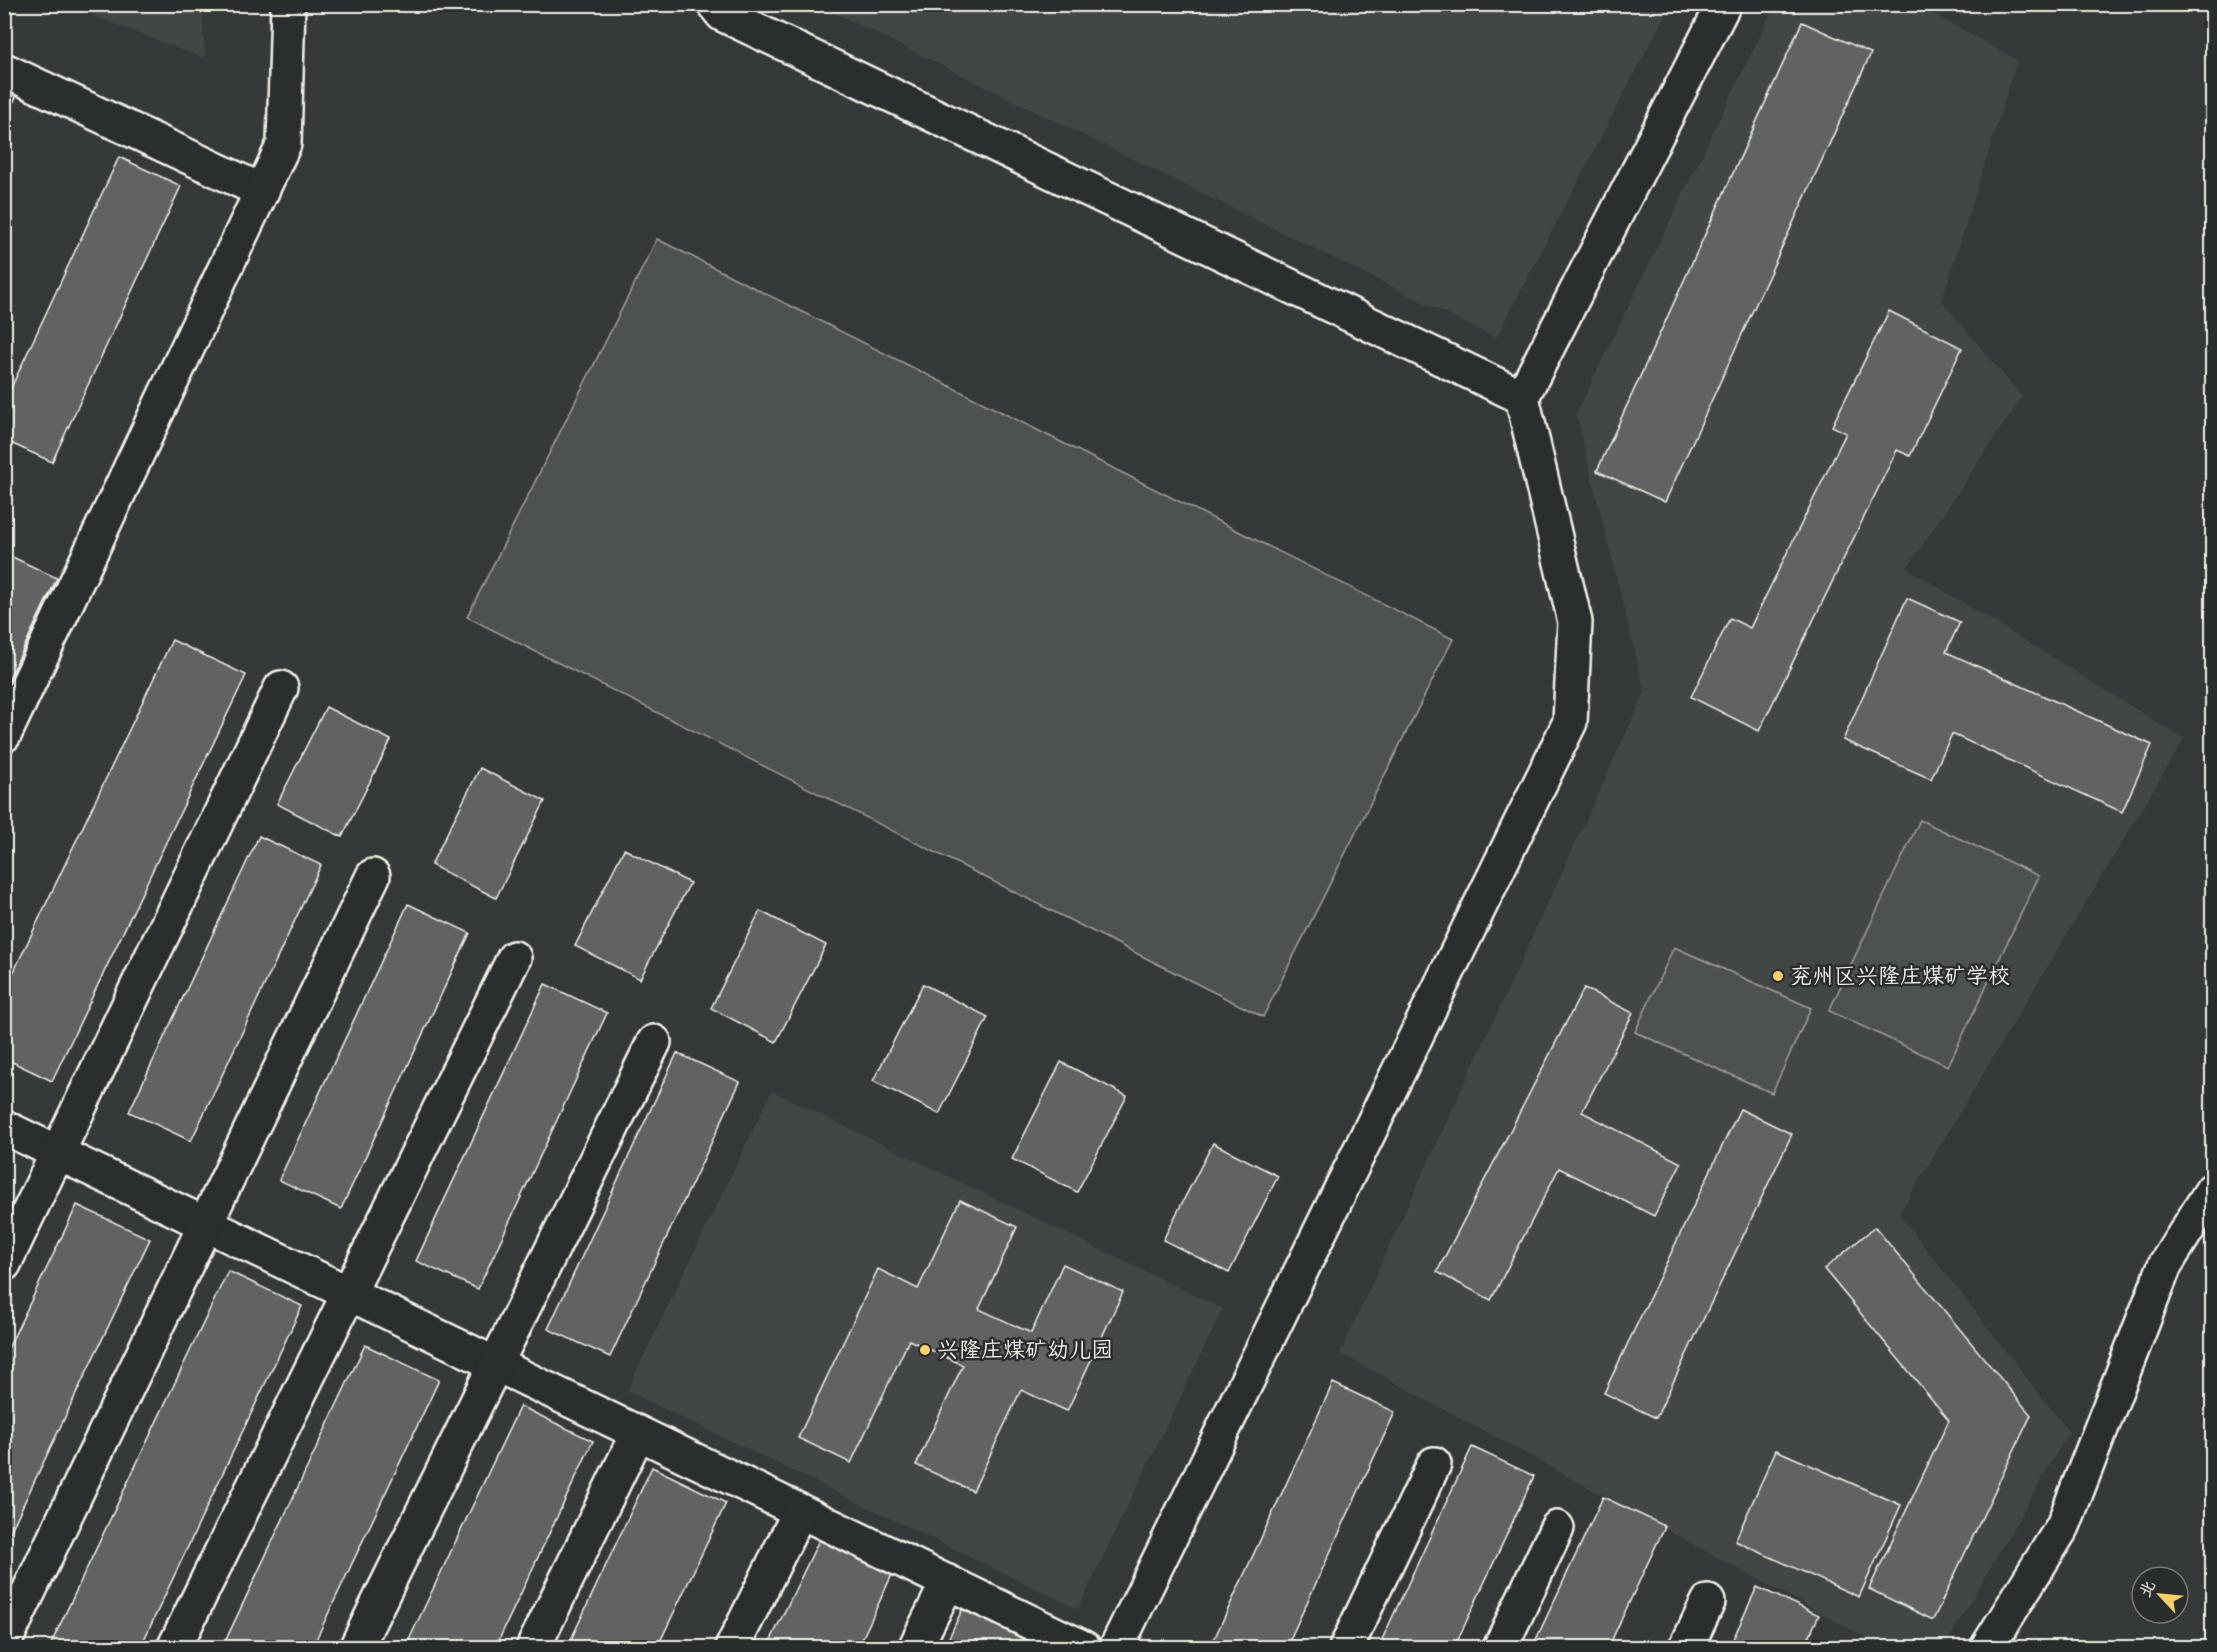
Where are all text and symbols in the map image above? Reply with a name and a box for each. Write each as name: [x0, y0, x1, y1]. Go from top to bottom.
place label: 兖州区兴隆庄煤矿学校: [1790, 961, 2010, 992]
marker: 兖州区兴隆庄煤矿学校: [1771, 969, 1785, 983]
place label: 兴隆庄煤矿幼儿园: [937, 1335, 1113, 1366]
marker: 兴隆庄煤矿幼儿园: [918, 1343, 932, 1357]
north arrow: [2130, 1565, 2190, 1625]
text: 北: [2134, 1577, 2161, 1601]

